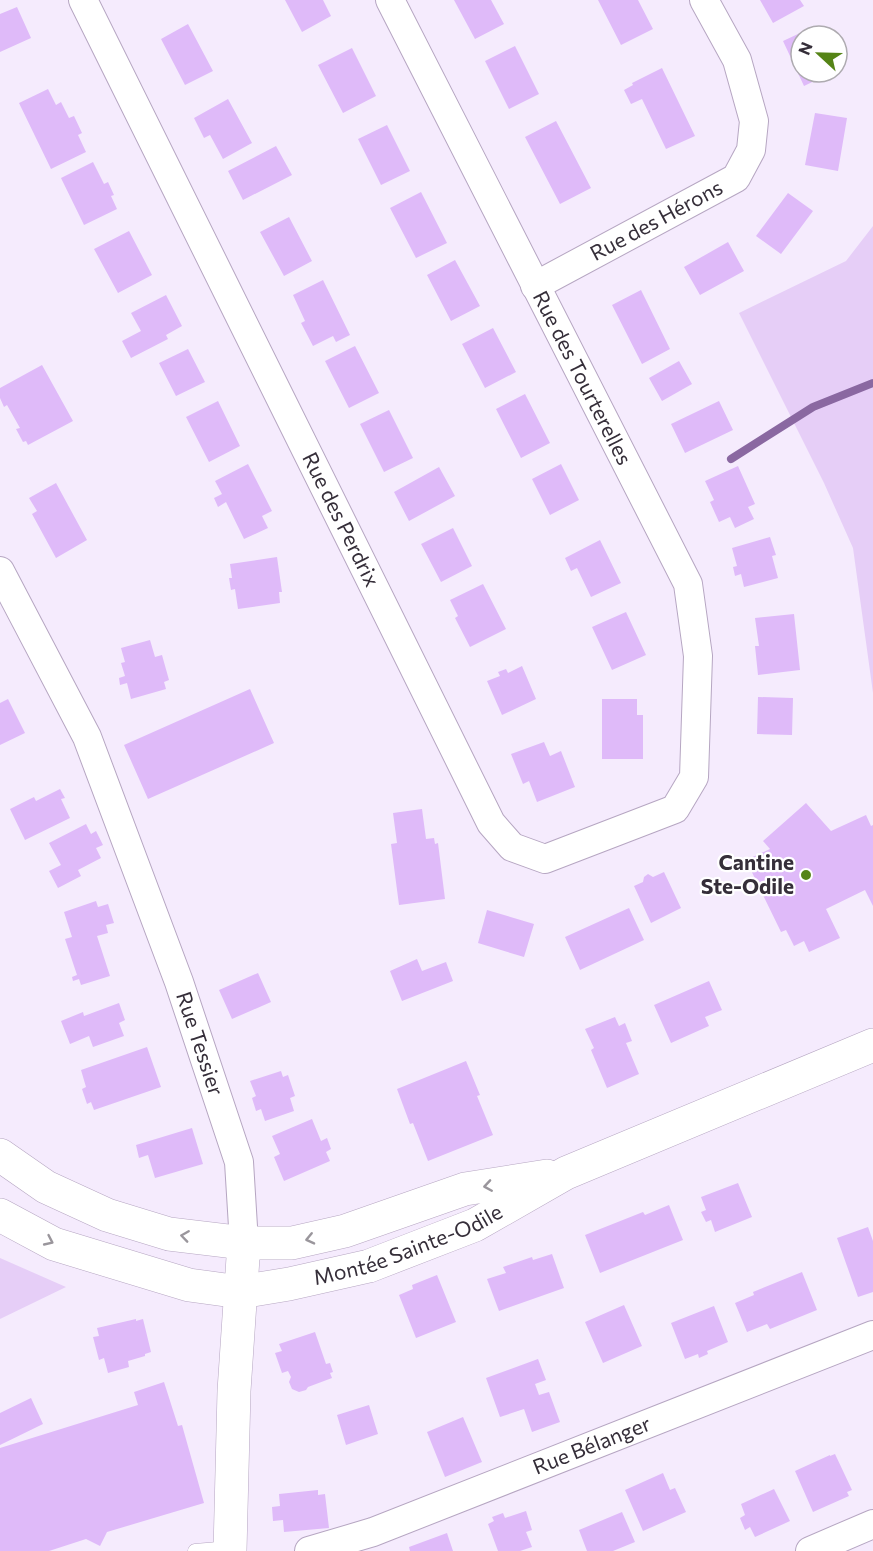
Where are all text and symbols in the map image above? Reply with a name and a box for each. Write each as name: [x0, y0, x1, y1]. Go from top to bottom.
north arrow: [789, 24, 849, 84]
text: N: [794, 39, 816, 57]
street label: Rue des Hérons: [585, 174, 726, 265]
street label: Rue des Tourterelles: [529, 286, 638, 469]
street label: Rue des Perdrix: [298, 448, 386, 590]
place label: Cantine Ste-Odile: [701, 849, 794, 898]
marker: Cantine Ste-Odile: [799, 868, 813, 882]
street label: Rue Tessier: [172, 988, 230, 1098]
one-way arrow: [483, 1179, 492, 1191]
street label: Montée Sainte-Odile: [311, 1198, 506, 1289]
one-way arrow: [181, 1230, 191, 1243]
one-way arrow: [305, 1232, 315, 1245]
one-way arrow: [42, 1233, 53, 1245]
street label: Rue Bélanger: [529, 1410, 654, 1479]

